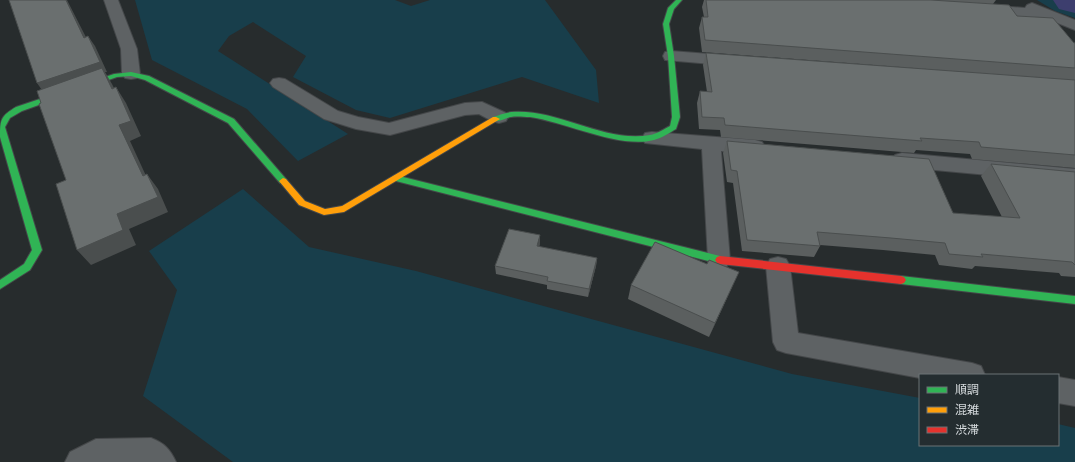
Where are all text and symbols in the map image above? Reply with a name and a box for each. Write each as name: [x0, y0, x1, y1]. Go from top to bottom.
legend: [919, 374, 1059, 446]
text: 順調: [955, 382, 979, 397]
text: 混雑: [955, 402, 979, 417]
text: 渋滞: [955, 422, 979, 437]

